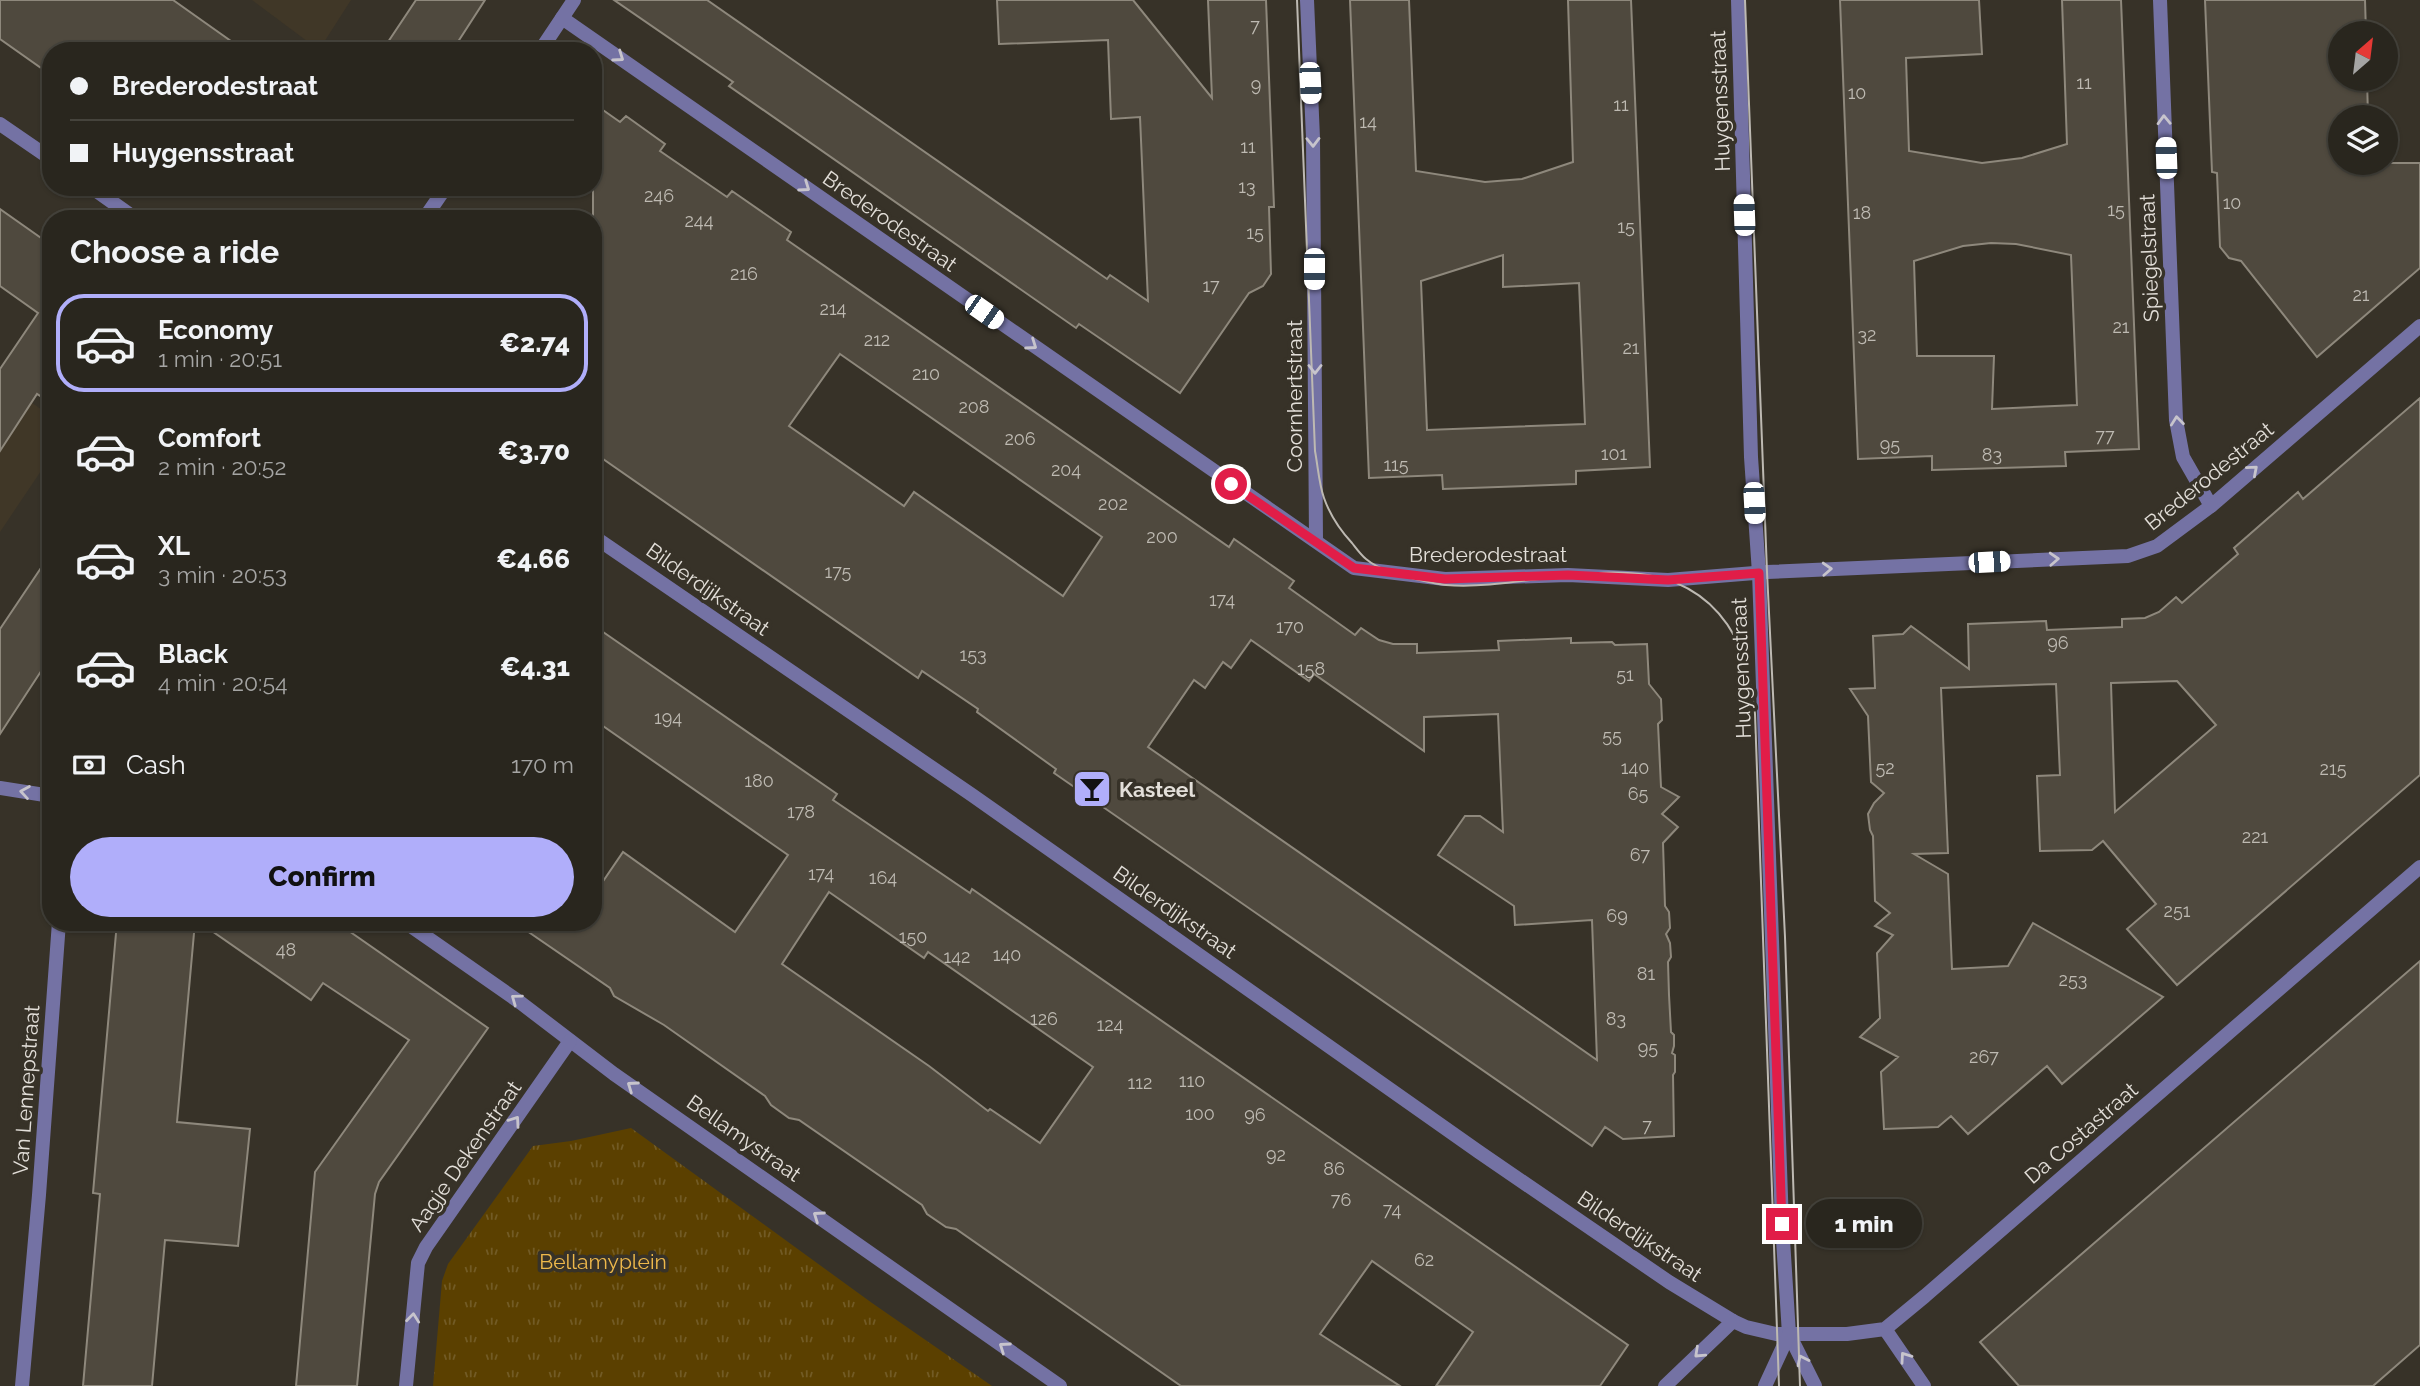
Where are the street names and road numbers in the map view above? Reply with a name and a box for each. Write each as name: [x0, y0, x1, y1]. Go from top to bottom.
street label: Huygensstraat: [1705, 30, 1735, 172]
street label: Brederodestraat: [818, 165, 962, 277]
street label: Spiegelstraat: [2134, 194, 2164, 322]
street label: Coornhertstraat: [1282, 320, 1307, 472]
street label: Brederodestraat: [2140, 417, 2278, 535]
street label: Bilderdijkstraat: [642, 537, 774, 641]
street label: Brederodestraat: [1409, 542, 1567, 567]
street label: Huygensstraat: [1726, 597, 1756, 739]
street label: Bilderdijkstraat: [1109, 860, 1241, 964]
street label: Van Lennepstraat: [8, 1004, 44, 1176]
street label: Aagje Dekenstraat: [404, 1076, 526, 1236]
street label: Da Costastraat: [2019, 1077, 2143, 1189]
street label: Bellamystraat: [682, 1089, 806, 1187]
street label: Bilderdijkstraat: [1573, 1185, 1707, 1287]

